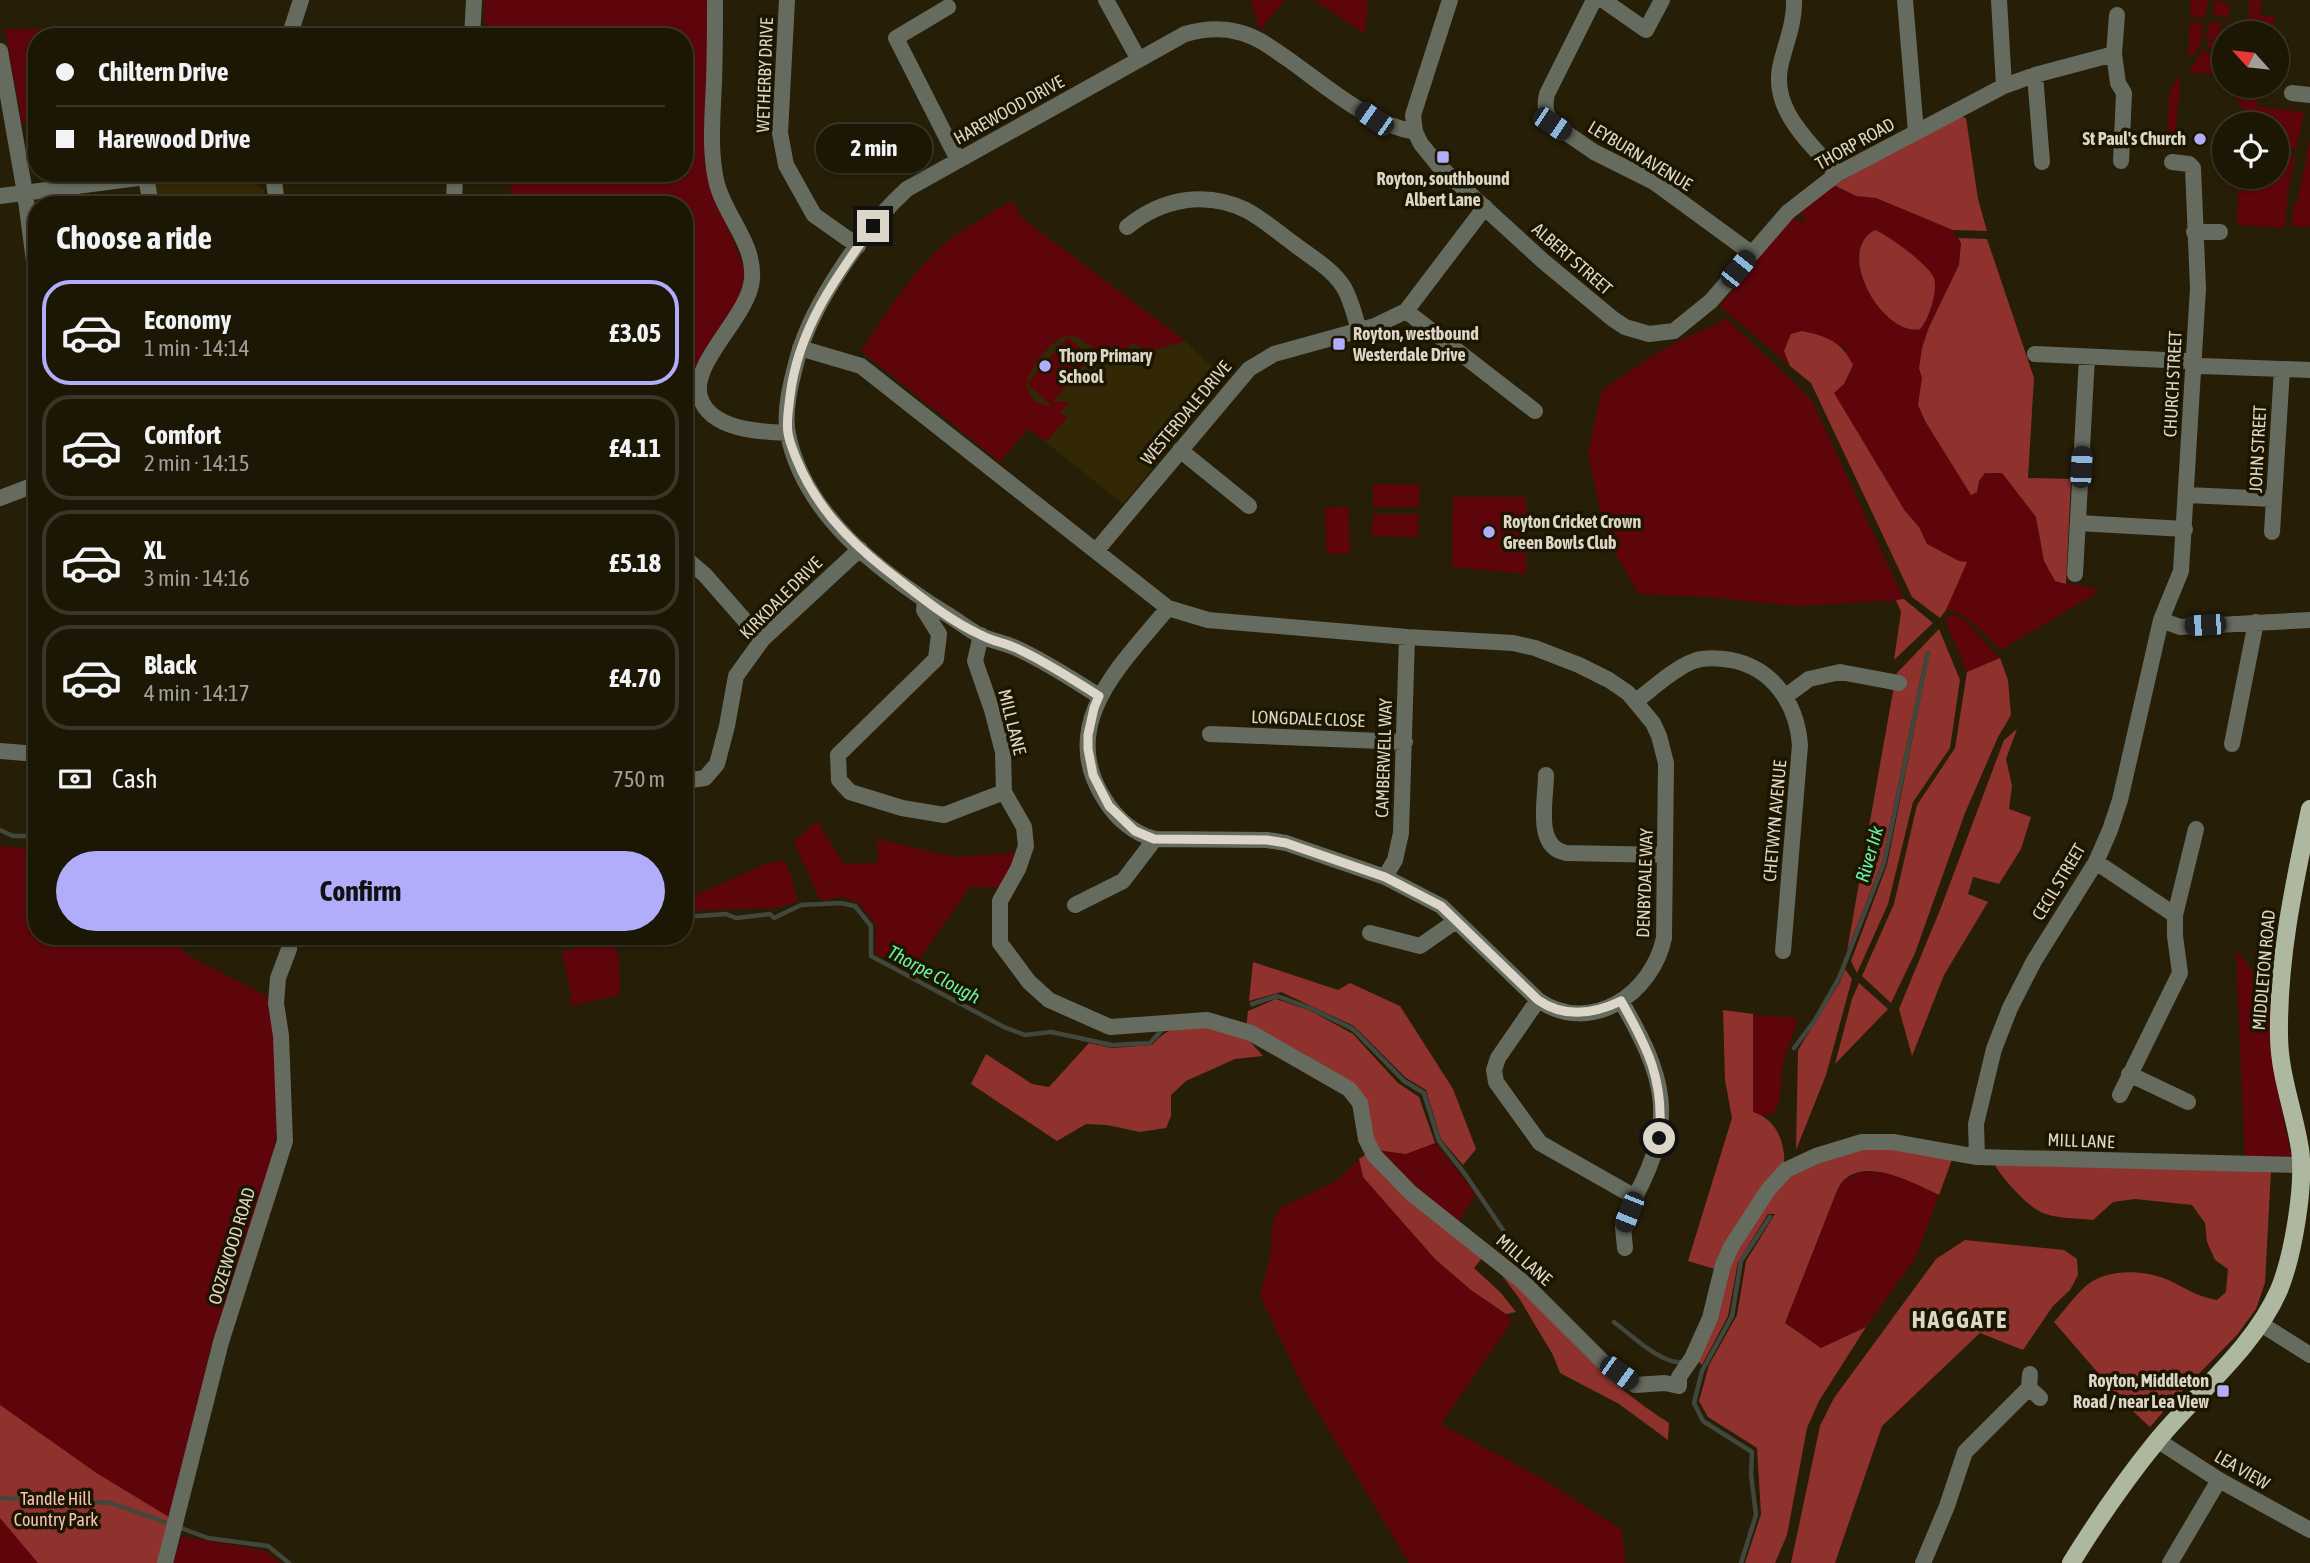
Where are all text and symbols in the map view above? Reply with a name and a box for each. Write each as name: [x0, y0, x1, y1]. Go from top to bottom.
street label: WETHERBY DRIVE: [752, 17, 777, 133]
north arrow: [2212, 21, 2289, 98]
map controls: [2212, 21, 2289, 189]
text: Chiltern Drive: [98, 57, 229, 87]
street label: HAREWOOD DRIVE: [950, 71, 1068, 148]
car: [1351, 98, 1398, 140]
car: [1529, 104, 1576, 144]
button: locate: [2212, 112, 2289, 189]
street label: THORP ROAD: [1811, 113, 1898, 174]
street label: LEYBURN AVENUE: [1584, 116, 1696, 195]
text: Harewood Drive: [98, 124, 250, 154]
callout: 2 min: [815, 124, 931, 174]
place label: St Paul's Church: [2083, 128, 2186, 149]
marker: St Paul's Church: [2192, 131, 2208, 147]
text: 2 min: [851, 135, 897, 161]
marker: Royton, southbound Albert Lane: [1435, 149, 1451, 165]
place label: Royton, southbound Albert Lane: [1377, 168, 1509, 210]
route end: [857, 210, 889, 242]
street label: ALBERT STREET: [1528, 218, 1617, 299]
text: Choose a ride: [56, 219, 212, 256]
car: [1717, 246, 1760, 292]
icon: car: [60, 301, 123, 364]
text: Economy: [144, 305, 231, 335]
text: £3.05: [609, 318, 661, 348]
place label: Royton, westbound Westerdale Drive: [1352, 323, 1479, 365]
street label: CHURCH STREET: [2159, 330, 2186, 438]
text: 1 min · 14:14: [144, 335, 250, 361]
marker: Royton, westbound Westerdale Drive: [1331, 336, 1347, 352]
place label: Thorp Primary School: [1059, 345, 1153, 387]
street label: WESTERDALE DRIVE: [1136, 356, 1235, 469]
marker: Thorp Primary School: [1037, 358, 1053, 374]
street label: JOHN STREET: [2245, 405, 2270, 493]
icon: car: [60, 416, 123, 479]
text: Comfort: [144, 420, 221, 450]
text: £4.11: [609, 433, 661, 463]
car: [2070, 445, 2093, 489]
text: 2 min · 14:15: [144, 450, 250, 476]
place label: Royton Cricket Crown Green Bowls Club: [1503, 511, 1641, 553]
marker: Royton Cricket Crown Green Bowls Club: [1481, 524, 1497, 540]
icon: car: [60, 531, 123, 594]
text: XL: [144, 535, 166, 565]
text: £5.18: [609, 548, 661, 578]
street label: KIRKDALE DRIVE: [735, 552, 826, 643]
text: 3 min · 14:16: [144, 565, 250, 591]
car: [2184, 613, 2227, 637]
icon: car: [60, 646, 123, 709]
text: Black: [144, 650, 196, 680]
text: £4.70: [609, 663, 661, 693]
text: 4 min · 14:17: [144, 680, 250, 706]
street label: MILL LANE: [994, 687, 1031, 757]
street label: CAMBERWELL WAY: [1371, 698, 1396, 818]
street label: LONGDALE CLOSE: [1251, 706, 1366, 731]
street label: CHETWYN AVENUE: [1759, 759, 1790, 883]
icon: cash: [56, 760, 94, 798]
text: Cash: [112, 764, 158, 794]
text: 750 m: [613, 766, 665, 792]
water label: River Irk: [1851, 823, 1888, 885]
street label: DENBYDALE WAY: [1632, 828, 1657, 938]
street label: CECIL STREET: [2028, 840, 2090, 924]
button: Confirm: [56, 851, 665, 931]
street label: MIDDLETON ROAD: [2248, 909, 2279, 1031]
water label: Thorpe Clough: [884, 940, 984, 1008]
route start: [1643, 1122, 1675, 1154]
street label: MILL LANE: [2047, 1129, 2115, 1152]
street label: OOZEWOOD ROAD: [204, 1185, 259, 1307]
car: [1612, 1189, 1647, 1235]
street label: MILL LANE: [1492, 1230, 1557, 1290]
district label: HAGGATE: [1912, 1306, 2008, 1333]
car: [1596, 1352, 1643, 1394]
place label: Royton, Middleton Road / near Lea View: [2073, 1370, 2209, 1412]
marker: Royton, Middleton Road / near Lea View: [2215, 1383, 2231, 1399]
street label: LEA VIEW: [2211, 1445, 2274, 1494]
park label: Tandle Hill Country Park: [14, 1488, 98, 1530]

